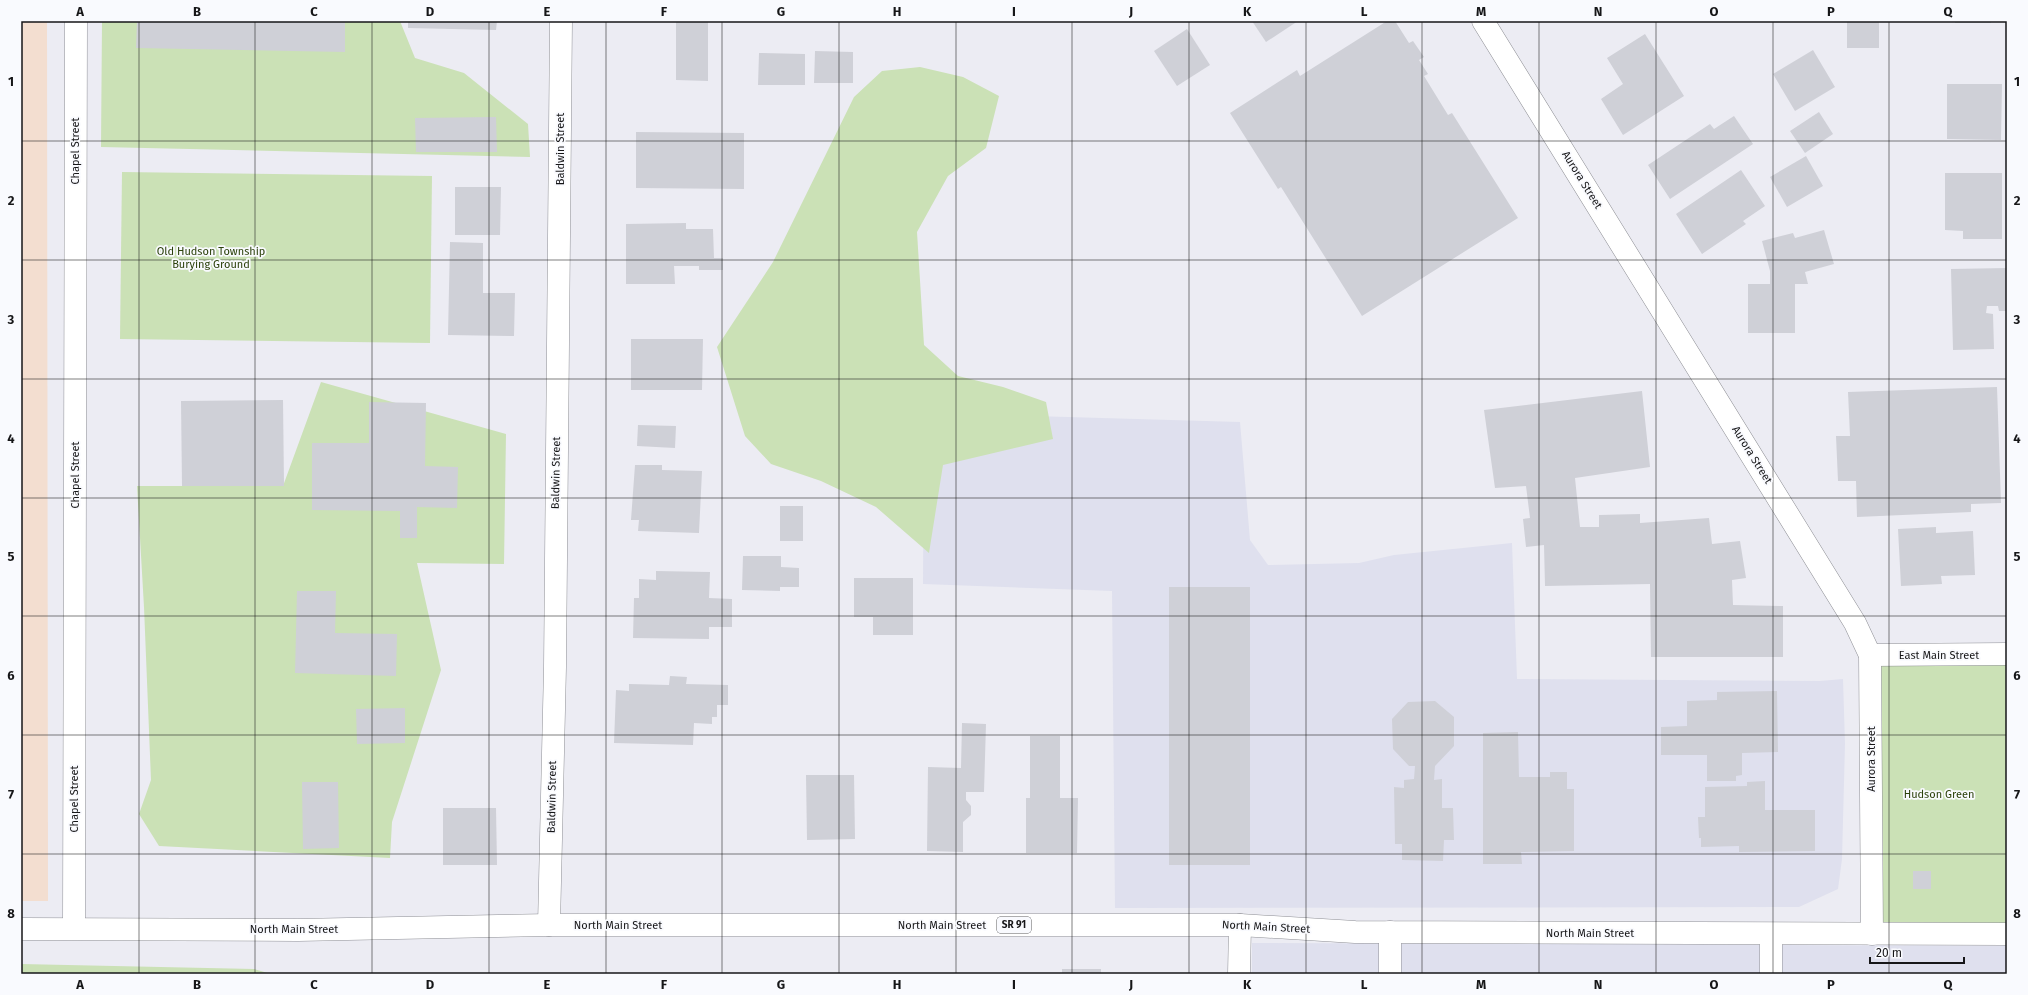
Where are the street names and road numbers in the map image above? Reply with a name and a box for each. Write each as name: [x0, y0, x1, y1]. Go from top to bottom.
street label: Baldwin Street: [554, 113, 567, 185]
street label: Chapel Street: [69, 117, 82, 185]
street label: Aurora Street: [1559, 149, 1605, 211]
street label: Aurora Street: [1729, 424, 1775, 486]
street label: Baldwin Street: [549, 437, 563, 509]
street label: Chapel Street: [69, 441, 82, 509]
street label: East Main Street: [1899, 649, 1979, 662]
street label: Aurora Street: [1865, 726, 1878, 792]
street label: Baldwin Street: [545, 761, 559, 833]
street label: Chapel Street: [68, 765, 81, 833]
road number: SR 91: [997, 917, 1031, 933]
street label: North Main Street: [1222, 918, 1310, 936]
street label: North Main Street: [574, 919, 662, 932]
street label: North Main Street: [898, 919, 986, 932]
street label: North Main Street: [250, 923, 338, 936]
street label: North Main Street: [1546, 927, 1634, 940]

